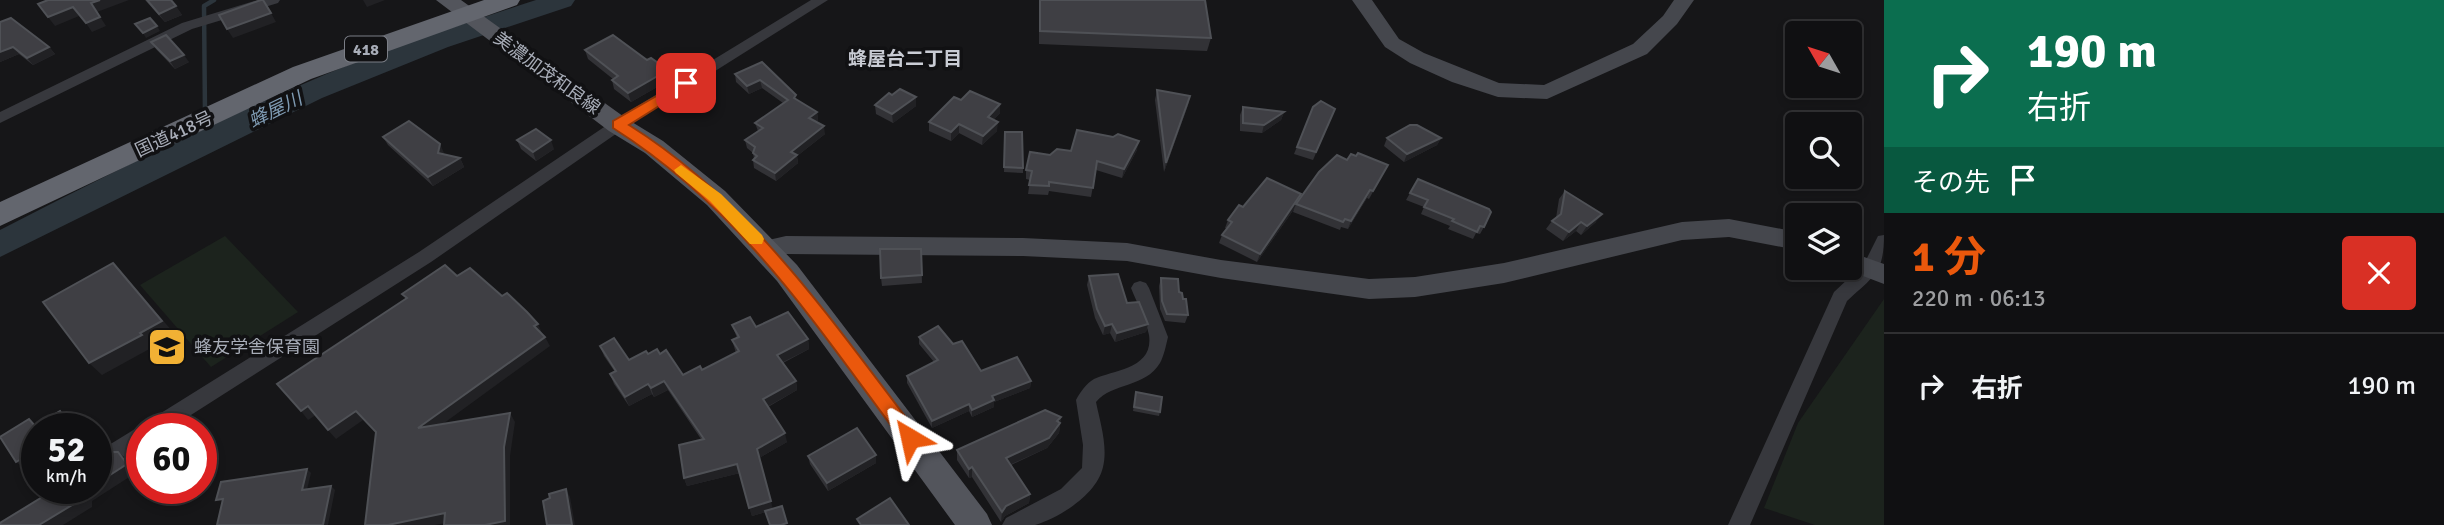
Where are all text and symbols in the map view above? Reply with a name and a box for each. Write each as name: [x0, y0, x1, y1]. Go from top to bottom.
north arrow: [1785, 21, 1862, 98]
map controls: [1785, 21, 1862, 280]
text: 190 m: [2027, 21, 2157, 81]
street label: 美濃加茂和良線: [490, 27, 604, 119]
icon: right: [1912, 28, 2003, 119]
road number: 418: [345, 36, 387, 61]
district label: 蜂屋台二丁目: [848, 47, 962, 71]
pin: [656, 53, 716, 113]
icon: arrive: [667, 64, 705, 102]
water label: 蜂屋川: [245, 86, 308, 133]
text: 右折: [2027, 88, 2091, 127]
street label: 国道418号: [132, 106, 216, 162]
button: search: [1785, 112, 1862, 189]
icon: arrive: [2004, 161, 2042, 199]
text: その先: [1912, 167, 1990, 199]
button: layers: [1785, 203, 1862, 280]
text: 1 分: [1912, 232, 1986, 283]
button: close: [2342, 236, 2416, 310]
text: 220 m · 06:13: [1912, 284, 2046, 313]
school or university icon: 蜂友学舎保育園: [146, 326, 188, 368]
place label: 蜂友学舎保育園: [194, 336, 320, 358]
icon: right: [1912, 367, 1950, 405]
text: 190 m: [2347, 370, 2416, 402]
text: 右折: [1971, 373, 2023, 405]
position arrow: [873, 401, 947, 475]
speed limit sign: 60: [126, 413, 217, 504]
text: 52: [48, 428, 85, 471]
text: km/h: [46, 465, 87, 487]

